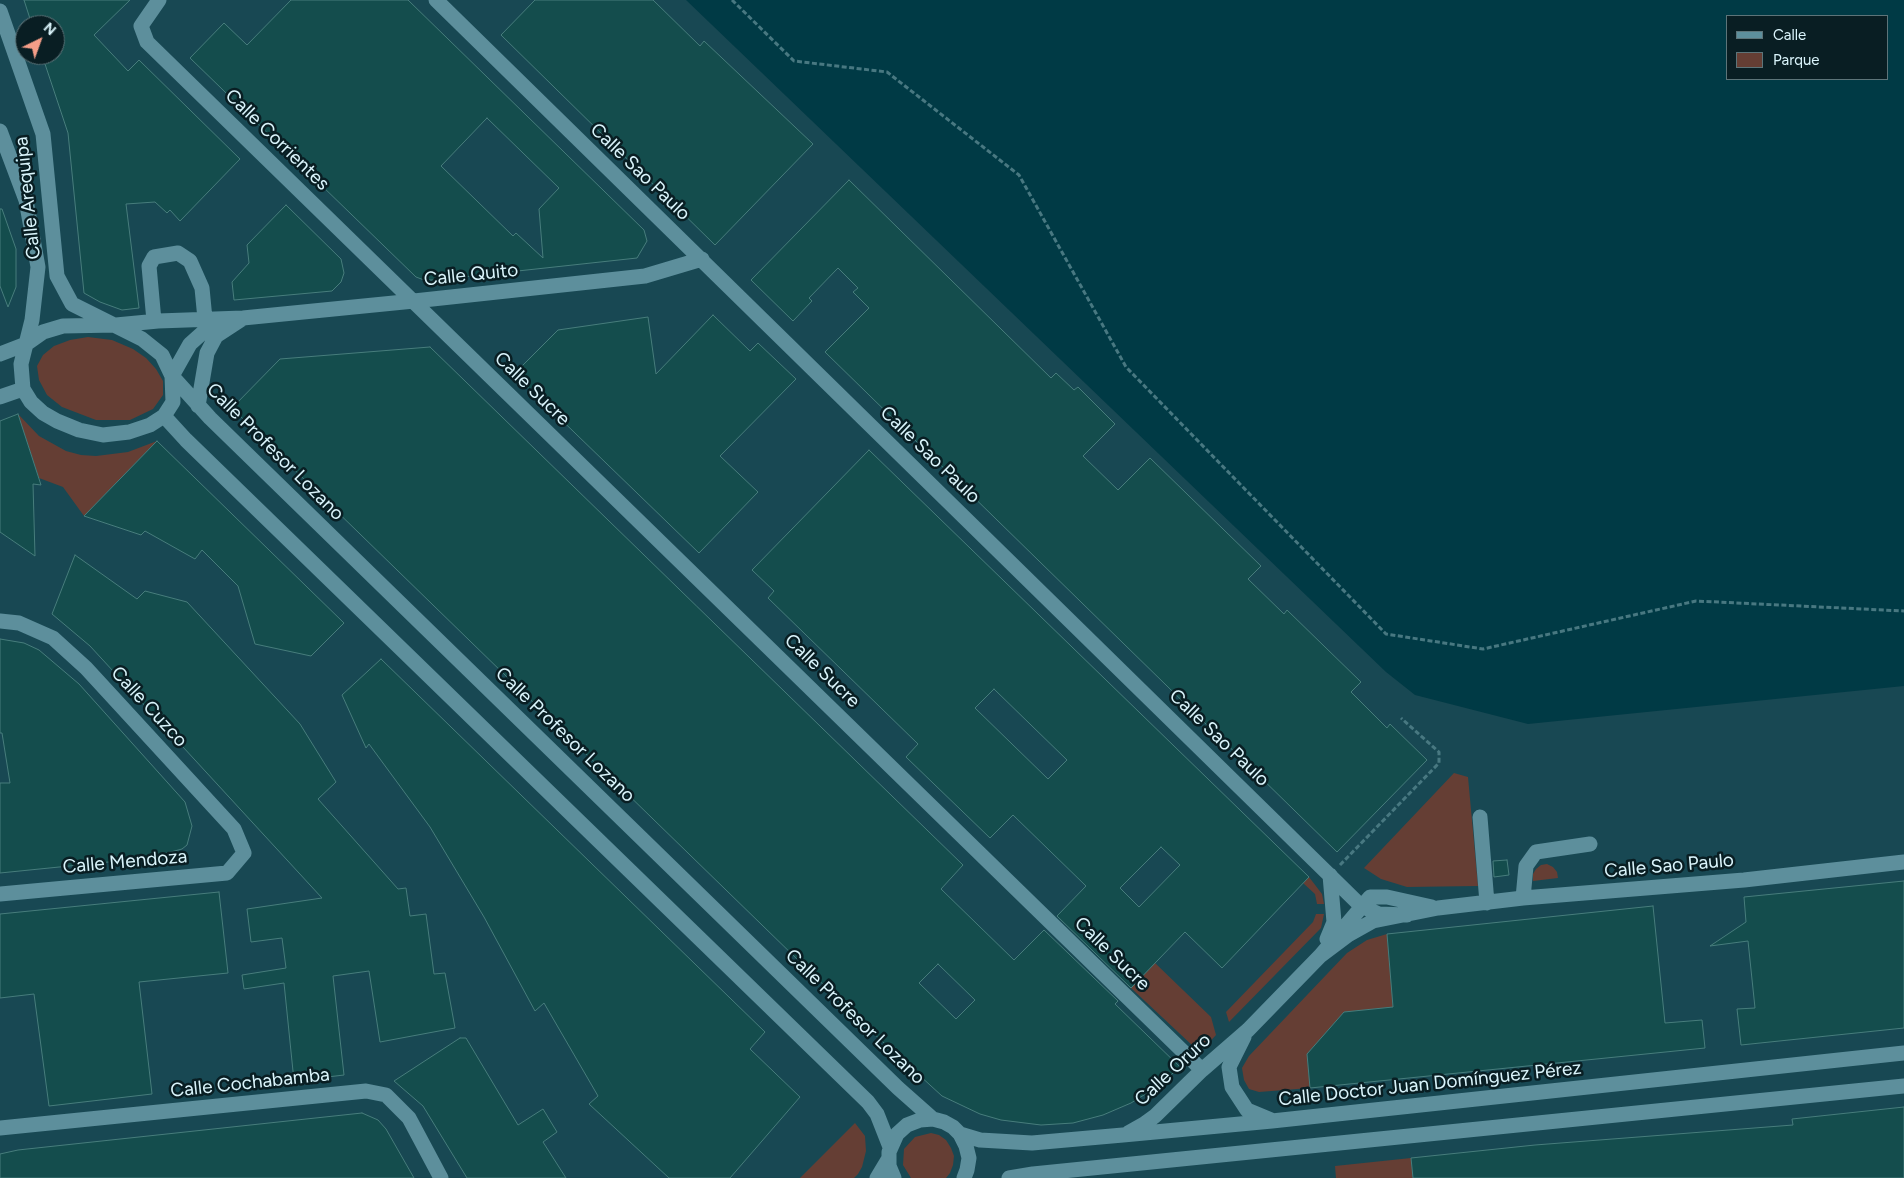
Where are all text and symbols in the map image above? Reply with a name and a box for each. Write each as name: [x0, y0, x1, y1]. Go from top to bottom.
north arrow: [15, 15, 65, 65]
legend: [1726, 15, 1889, 80]
text: N: [40, 19, 59, 39]
text: Calle: [1773, 26, 1806, 44]
text: Parque: [1773, 51, 1820, 69]
street label: Calle Corrientes: [220, 85, 334, 195]
street label: Calle Sao Paulo: [585, 119, 695, 225]
street label: Calle Arequipa: [10, 135, 46, 261]
street label: Calle Quito: [423, 259, 519, 291]
street label: Calle Sucre: [489, 347, 575, 431]
street label: Calle Profesor Lozano: [202, 379, 348, 525]
street label: Calle Sao Paulo: [875, 402, 985, 508]
street label: Calle Sucre: [779, 629, 865, 713]
street label: Calle Cuzco: [106, 662, 192, 752]
street label: Calle Profesor Lozano: [491, 663, 639, 807]
street label: Calle Sao Paulo: [1164, 685, 1274, 791]
street label: Calle Mendoza: [62, 845, 188, 879]
street label: Calle Sao Paulo: [1603, 849, 1735, 883]
street label: Calle Sucre: [1069, 912, 1155, 996]
street label: Calle Profesor Lozano: [781, 945, 929, 1089]
street label: Calle Oruro: [1130, 1029, 1216, 1111]
street label: Calle Doctor Juan Domínguez Pérez: [1277, 1057, 1583, 1111]
street label: Calle Cochabamba: [169, 1063, 331, 1103]

